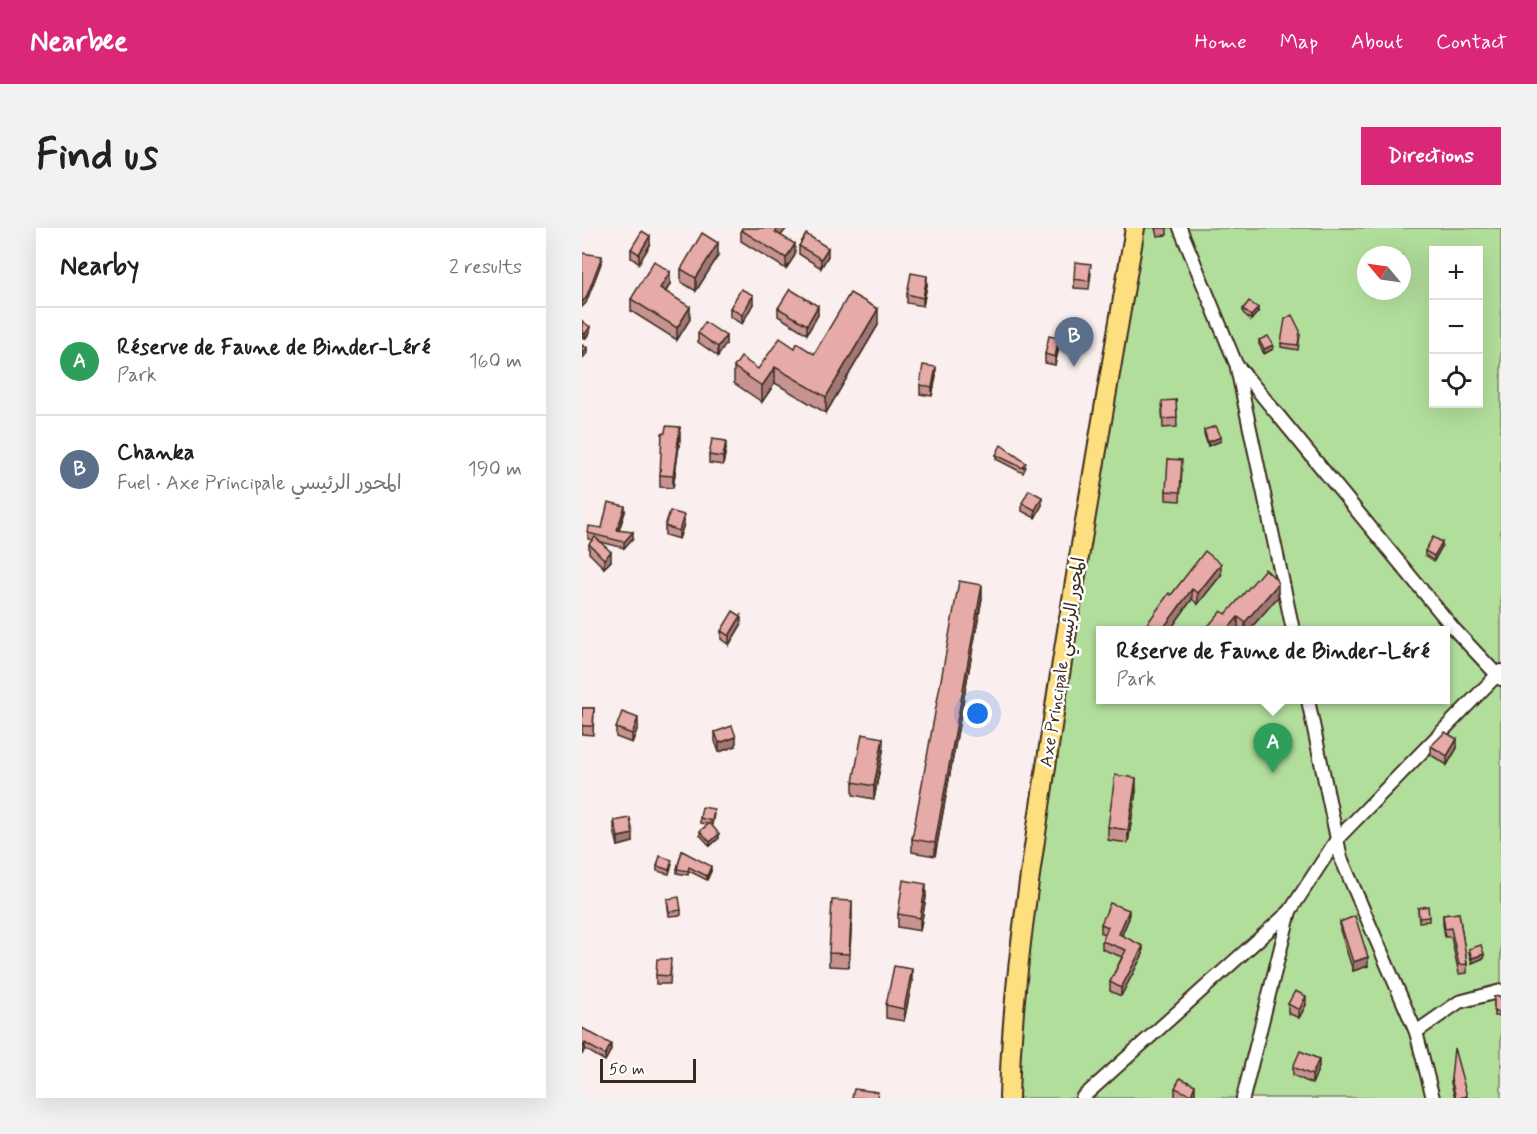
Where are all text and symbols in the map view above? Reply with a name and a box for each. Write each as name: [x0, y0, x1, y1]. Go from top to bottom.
text: Nearbee: [30, 24, 128, 61]
text: Home: [1195, 28, 1247, 56]
text: Map: [1280, 28, 1318, 56]
text: About: [1351, 28, 1403, 56]
text: Contact: [1436, 28, 1507, 56]
button: Directions: [1361, 127, 1501, 185]
text: Find us: [36, 129, 158, 184]
north arrow: [1357, 246, 1411, 300]
map controls: [1429, 246, 1483, 408]
button: +: [1429, 246, 1483, 300]
text: Nearby: [60, 250, 139, 284]
text: 2 results: [449, 254, 522, 281]
button: −: [1429, 300, 1483, 354]
pin: B: [1054, 318, 1094, 367]
text: Réserve de Faune de Binder-Léré: [117, 334, 431, 362]
text: A: [73, 348, 86, 375]
text: 160 m: [469, 348, 522, 375]
button: locate: [1429, 354, 1483, 408]
text: Park: [117, 362, 157, 389]
text: Chanka: [117, 439, 195, 467]
text: B: [73, 456, 86, 483]
text: 190 m: [468, 456, 522, 483]
text: Fuel · Axe Principale المحور الرئيسي: [117, 470, 402, 497]
street label: Axe Principale المحور الرئيسي: [1035, 555, 1094, 769]
popup: [1096, 626, 1450, 704]
text: Réserve de Faune de Binder-Léré: [1116, 638, 1430, 666]
text: Park: [1116, 666, 1156, 693]
your location: [963, 699, 992, 728]
pin: A: [1254, 724, 1292, 773]
scale bar: [600, 1056, 696, 1084]
text: 50 m: [609, 1059, 645, 1080]

